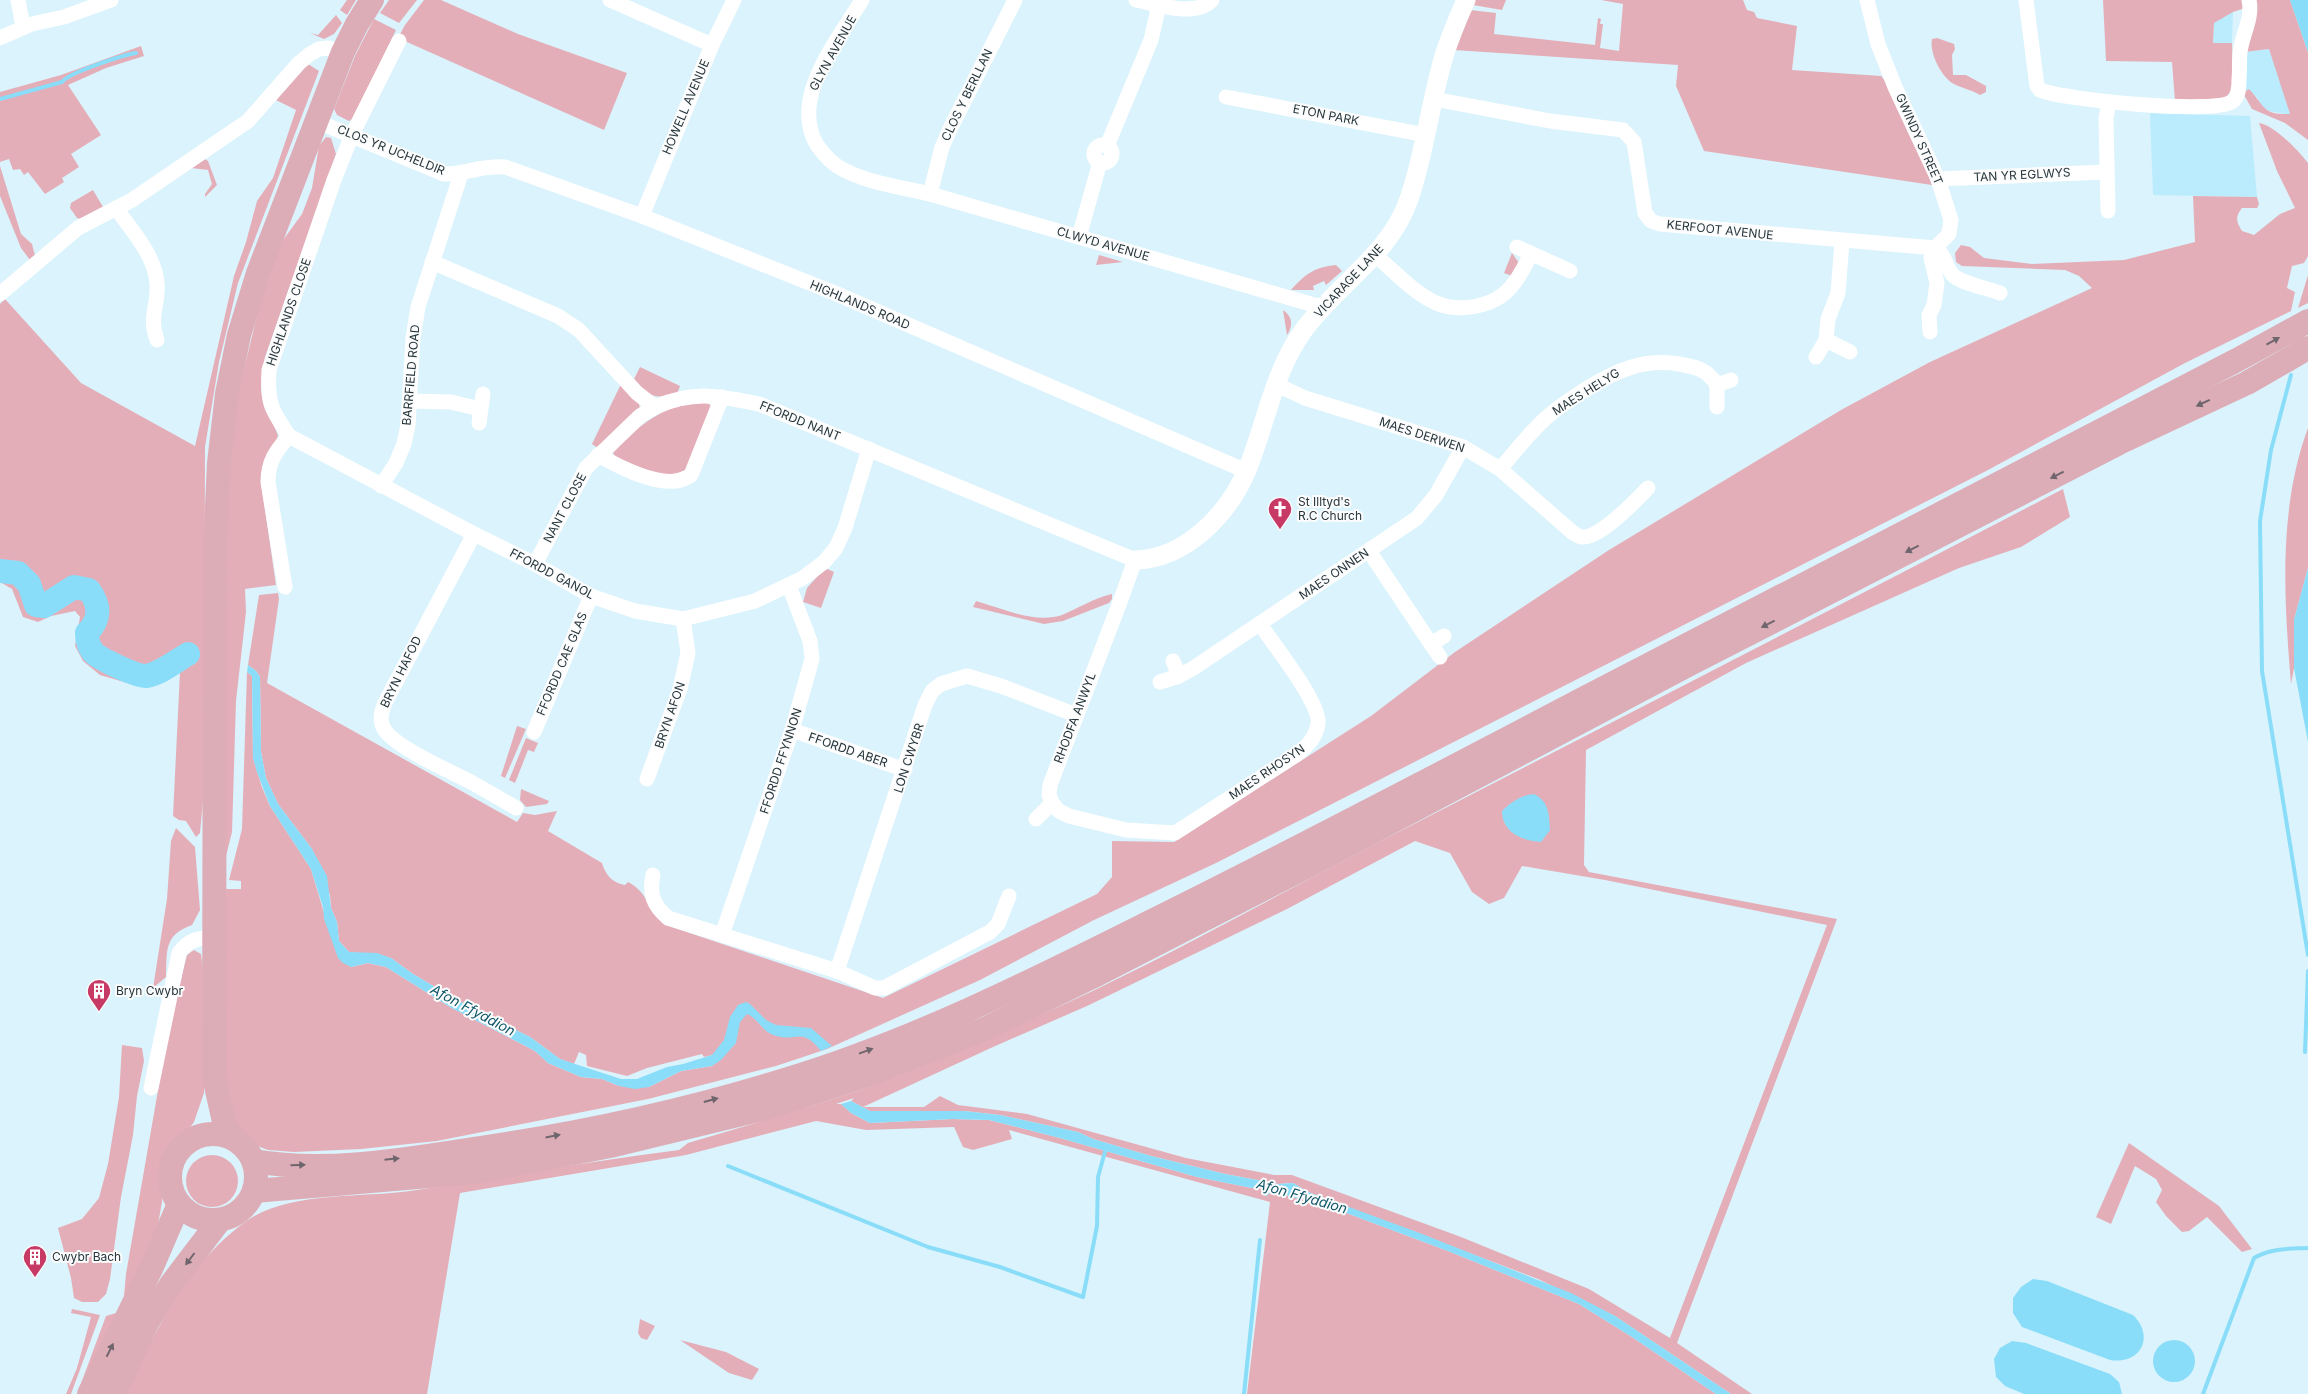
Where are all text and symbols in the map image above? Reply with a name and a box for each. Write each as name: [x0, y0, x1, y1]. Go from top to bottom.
street label: GLYN AVENUE: [806, 12, 859, 93]
street label: CLOS Y BERLLAN: [938, 46, 995, 143]
street label: HOWELL AVENUE: [659, 57, 712, 157]
street label: GWINDY STREET: [1893, 91, 1946, 187]
street label: ETON PARK: [1292, 101, 1360, 128]
street label: CLOS YR UCHELDIR: [335, 121, 448, 178]
street label: TAN YR EGLWYS: [1973, 164, 2071, 185]
street label: KERFOOT AVENUE: [1666, 216, 1774, 243]
street label: CLWYD AVENUE: [1055, 223, 1151, 264]
street label: VICARAGE LANE: [1311, 241, 1386, 320]
street label: HIGHLANDS CLOSE: [263, 256, 314, 368]
street label: HIGHLANDS ROAD: [808, 277, 913, 332]
street label: BARRFIELD ROAD: [399, 324, 422, 426]
one-way arrow: [2266, 336, 2279, 345]
street label: MAES HELYG: [1549, 365, 1622, 418]
street label: FFORDD NANT: [758, 397, 843, 444]
one-way arrow: [2196, 400, 2210, 408]
street label: MAES DERWEN: [1377, 414, 1467, 455]
street label: NANT CLOSE: [540, 470, 589, 545]
one-way arrow: [2050, 471, 2064, 479]
place label: St Illtyd's R.C Church: [1298, 494, 1362, 523]
church icon: St Illtyd's R.C Church: [1267, 496, 1293, 530]
street label: FFORDD GANOL: [507, 545, 597, 602]
street label: MAES ONNEN: [1296, 545, 1371, 602]
one-way arrow: [1905, 545, 1919, 553]
street label: FFORDD CAE GLAS: [533, 610, 590, 718]
one-way arrow: [1761, 620, 1775, 628]
street label: BRYN HAFOD: [377, 633, 424, 710]
street label: RHODFA ANWYL: [1050, 670, 1099, 765]
street label: BRYN AFON: [651, 680, 688, 750]
street label: FFORDD FFYNNON: [756, 706, 805, 816]
street label: LON CWYBR: [890, 721, 927, 795]
street label: FFORDD ABER: [807, 729, 890, 770]
street label: MAES RHOSYN: [1226, 741, 1307, 802]
building icon: Bryn Cwybr: [86, 978, 112, 1012]
water label: Afon Ffyddion: [427, 980, 518, 1039]
place label: Bryn Cwybr: [116, 983, 184, 998]
one-way arrow: [859, 1047, 874, 1055]
one-way arrow: [704, 1096, 719, 1104]
one-way arrow: [545, 1132, 560, 1140]
one-way arrow: [384, 1155, 400, 1163]
one-way arrow: [291, 1161, 307, 1169]
water label: Afon Ffyddion: [1254, 1174, 1349, 1217]
building icon: Cwybr Bach: [22, 1244, 48, 1278]
place label: Cwybr Bach: [52, 1249, 121, 1264]
one-way arrow: [185, 1252, 195, 1266]
one-way arrow: [106, 1343, 114, 1357]

